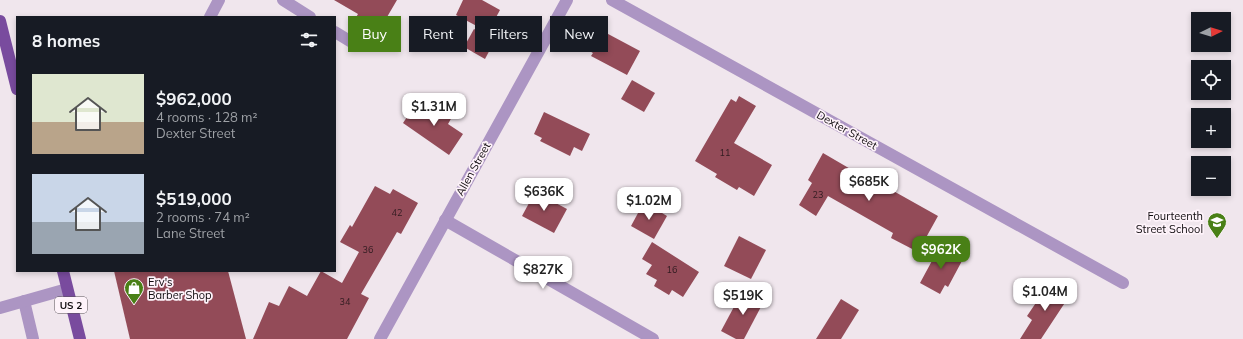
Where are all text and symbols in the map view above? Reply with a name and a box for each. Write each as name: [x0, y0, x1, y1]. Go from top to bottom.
north arrow: [1191, 12, 1231, 52]
map controls: [1191, 12, 1231, 196]
chip: Buy: [348, 16, 401, 52]
chip: Rent: [409, 16, 467, 52]
chip: Filters: [475, 16, 542, 52]
chip: New: [550, 16, 608, 52]
icon: filters: [298, 29, 320, 51]
text: 8 homes: [32, 30, 100, 51]
button: locate: [1191, 60, 1231, 100]
text: $962,000: [156, 88, 232, 109]
icon: home: [64, 90, 112, 138]
pin: $1.31M: [401, 93, 467, 127]
text: $1.31M: [411, 98, 457, 114]
street label: Dexter Street: [814, 108, 880, 152]
button: +: [1191, 108, 1231, 148]
text: 4 rooms · 128 m²: [156, 109, 257, 125]
text: Dexter Street: [156, 125, 235, 141]
street label: Allen Street: [453, 140, 494, 198]
house number: 11: [720, 147, 730, 158]
button: −: [1191, 156, 1231, 196]
pin: $685K: [841, 168, 897, 202]
text: $685K: [849, 173, 889, 189]
pin: $636K: [516, 178, 572, 212]
text: $636K: [524, 183, 564, 199]
pin: $1.02M: [616, 187, 682, 221]
text: $519,000: [156, 188, 232, 209]
house number: 23: [813, 189, 823, 200]
icon: home: [64, 190, 112, 238]
text: $1.02M: [626, 192, 672, 208]
house number: 42: [392, 207, 402, 218]
text: 2 rooms · 74 m²: [156, 209, 250, 225]
place label: Fourteenth Street School: [1136, 209, 1203, 236]
school or university icon: Fourteenth Street School: [1206, 211, 1228, 239]
text: Lane Street: [156, 225, 225, 241]
pin: $962K: [913, 236, 969, 270]
text: $962K: [921, 241, 961, 257]
house number: 36: [363, 244, 373, 255]
pin: $827K: [515, 256, 571, 290]
text: $827K: [523, 261, 563, 277]
house number: 16: [667, 264, 677, 275]
place label: Erv's Barber Shop: [148, 275, 212, 302]
shop icon: Erv's Barber Shop: [123, 277, 145, 305]
pin: $1.04M: [1012, 278, 1078, 312]
pin: $519K: [715, 282, 771, 316]
text: $1.04M: [1022, 283, 1068, 299]
text: $519K: [723, 287, 763, 303]
house number: 34: [340, 296, 351, 307]
road number: US 2: [55, 297, 87, 313]

